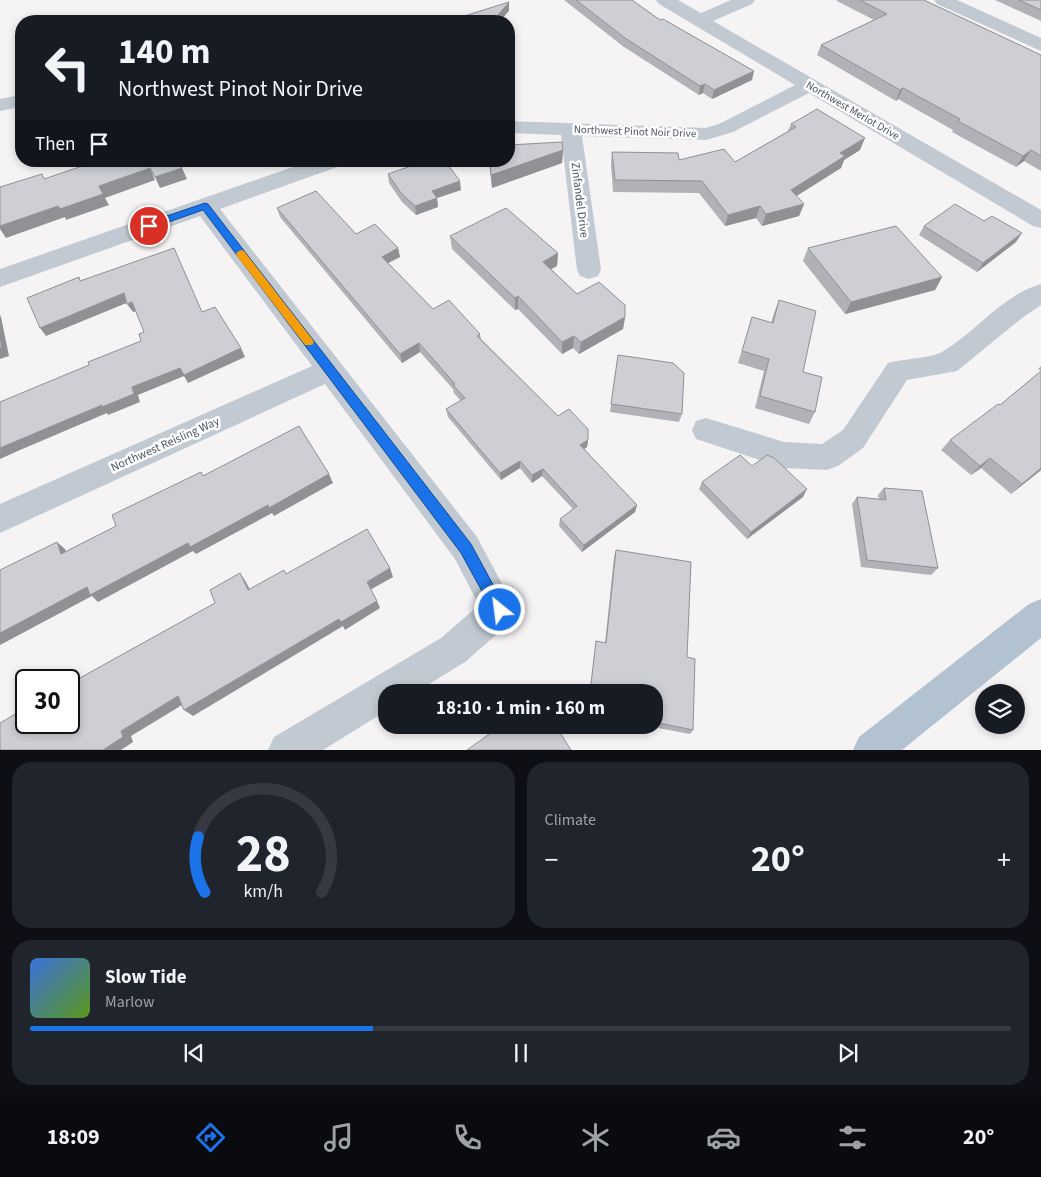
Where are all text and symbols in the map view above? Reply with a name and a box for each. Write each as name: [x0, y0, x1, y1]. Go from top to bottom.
text: 140 m: [118, 27, 210, 77]
icon: left: [35, 35, 100, 100]
text: Northwest Pinot Noir Drive: [118, 73, 363, 105]
street label: Northwest Merlot Drive: [803, 77, 903, 144]
street label: Northwest Pinot Noir Drive: [574, 122, 697, 141]
icon: arrive: [85, 130, 113, 158]
text: Then: [35, 131, 75, 158]
street label: Zinfandel Drive: [566, 161, 593, 239]
pin: [128, 205, 170, 247]
icon: arrive: [135, 212, 163, 240]
street label: Northwest Reisling Way: [108, 413, 223, 476]
position arrow: [473, 583, 525, 635]
speed limit sign: 30: [15, 669, 80, 734]
map controls: [975, 684, 1025, 734]
button: layers: [975, 684, 1025, 734]
text: 18:10 · 1 min · 160 m: [436, 695, 605, 722]
text: Climate: [545, 809, 596, 831]
text: 28: [236, 818, 291, 892]
text: 20°: [751, 832, 805, 886]
text: −: [545, 840, 558, 880]
text: +: [997, 840, 1011, 880]
text: km/h: [243, 879, 283, 904]
text: Slow Tide: [105, 964, 186, 991]
text: Marlow: [105, 991, 154, 1013]
icon: previous: [180, 1039, 208, 1067]
icon: pause: [507, 1039, 535, 1067]
icon: next: [834, 1039, 862, 1067]
icon: directions: [193, 1120, 228, 1155]
icon: music: [321, 1120, 356, 1155]
icon: phone: [450, 1120, 485, 1155]
icon: climate: [578, 1120, 613, 1155]
icon: car: [706, 1120, 741, 1155]
icon: filters: [835, 1120, 870, 1155]
text: 18:09: [47, 1121, 100, 1153]
text: 20°: [963, 1121, 994, 1153]

